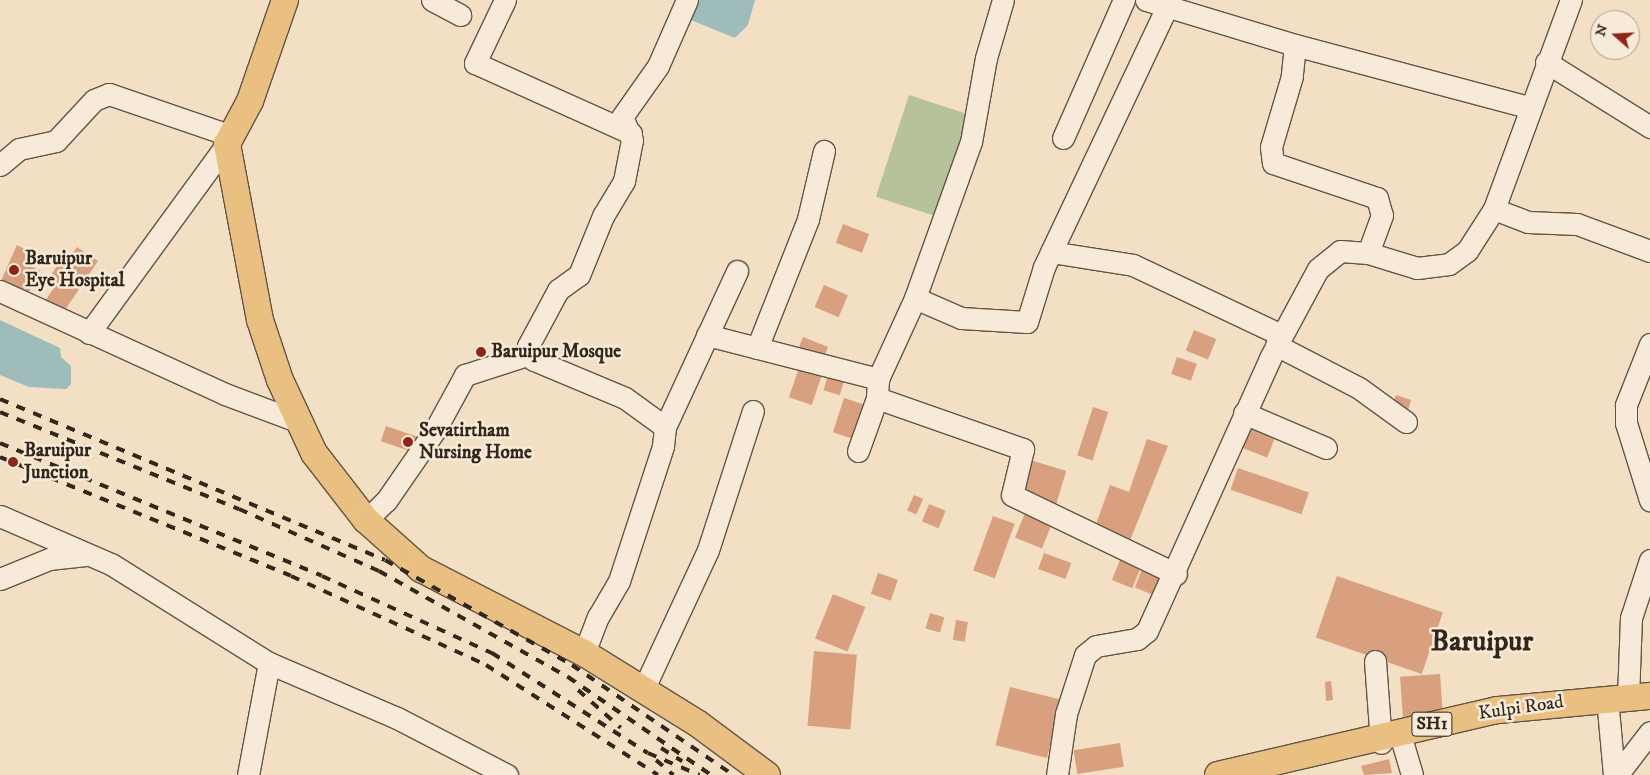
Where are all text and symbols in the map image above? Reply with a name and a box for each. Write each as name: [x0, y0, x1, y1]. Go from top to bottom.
north arrow: [1590, 10, 1640, 60]
text: N: [1591, 22, 1612, 39]
place label: Baruipur Eye Hospital: [25, 248, 124, 292]
marker: Baruipur Eye Hospital: [7, 263, 21, 277]
place label: Baruipur Mosque: [491, 341, 621, 363]
marker: Baruipur Mosque: [475, 346, 487, 358]
place label: Sevatirtham Nursing Home: [419, 420, 532, 464]
marker: Sevatirtham Nursing Home: [401, 435, 415, 449]
place label: Baruipur Junction: [24, 440, 91, 484]
marker: Baruipur Junction: [6, 455, 20, 469]
district label: Baruipur: [1431, 626, 1533, 660]
street label: Kulpi Road: [1477, 691, 1565, 725]
road number: SH1: [1411, 709, 1453, 740]

